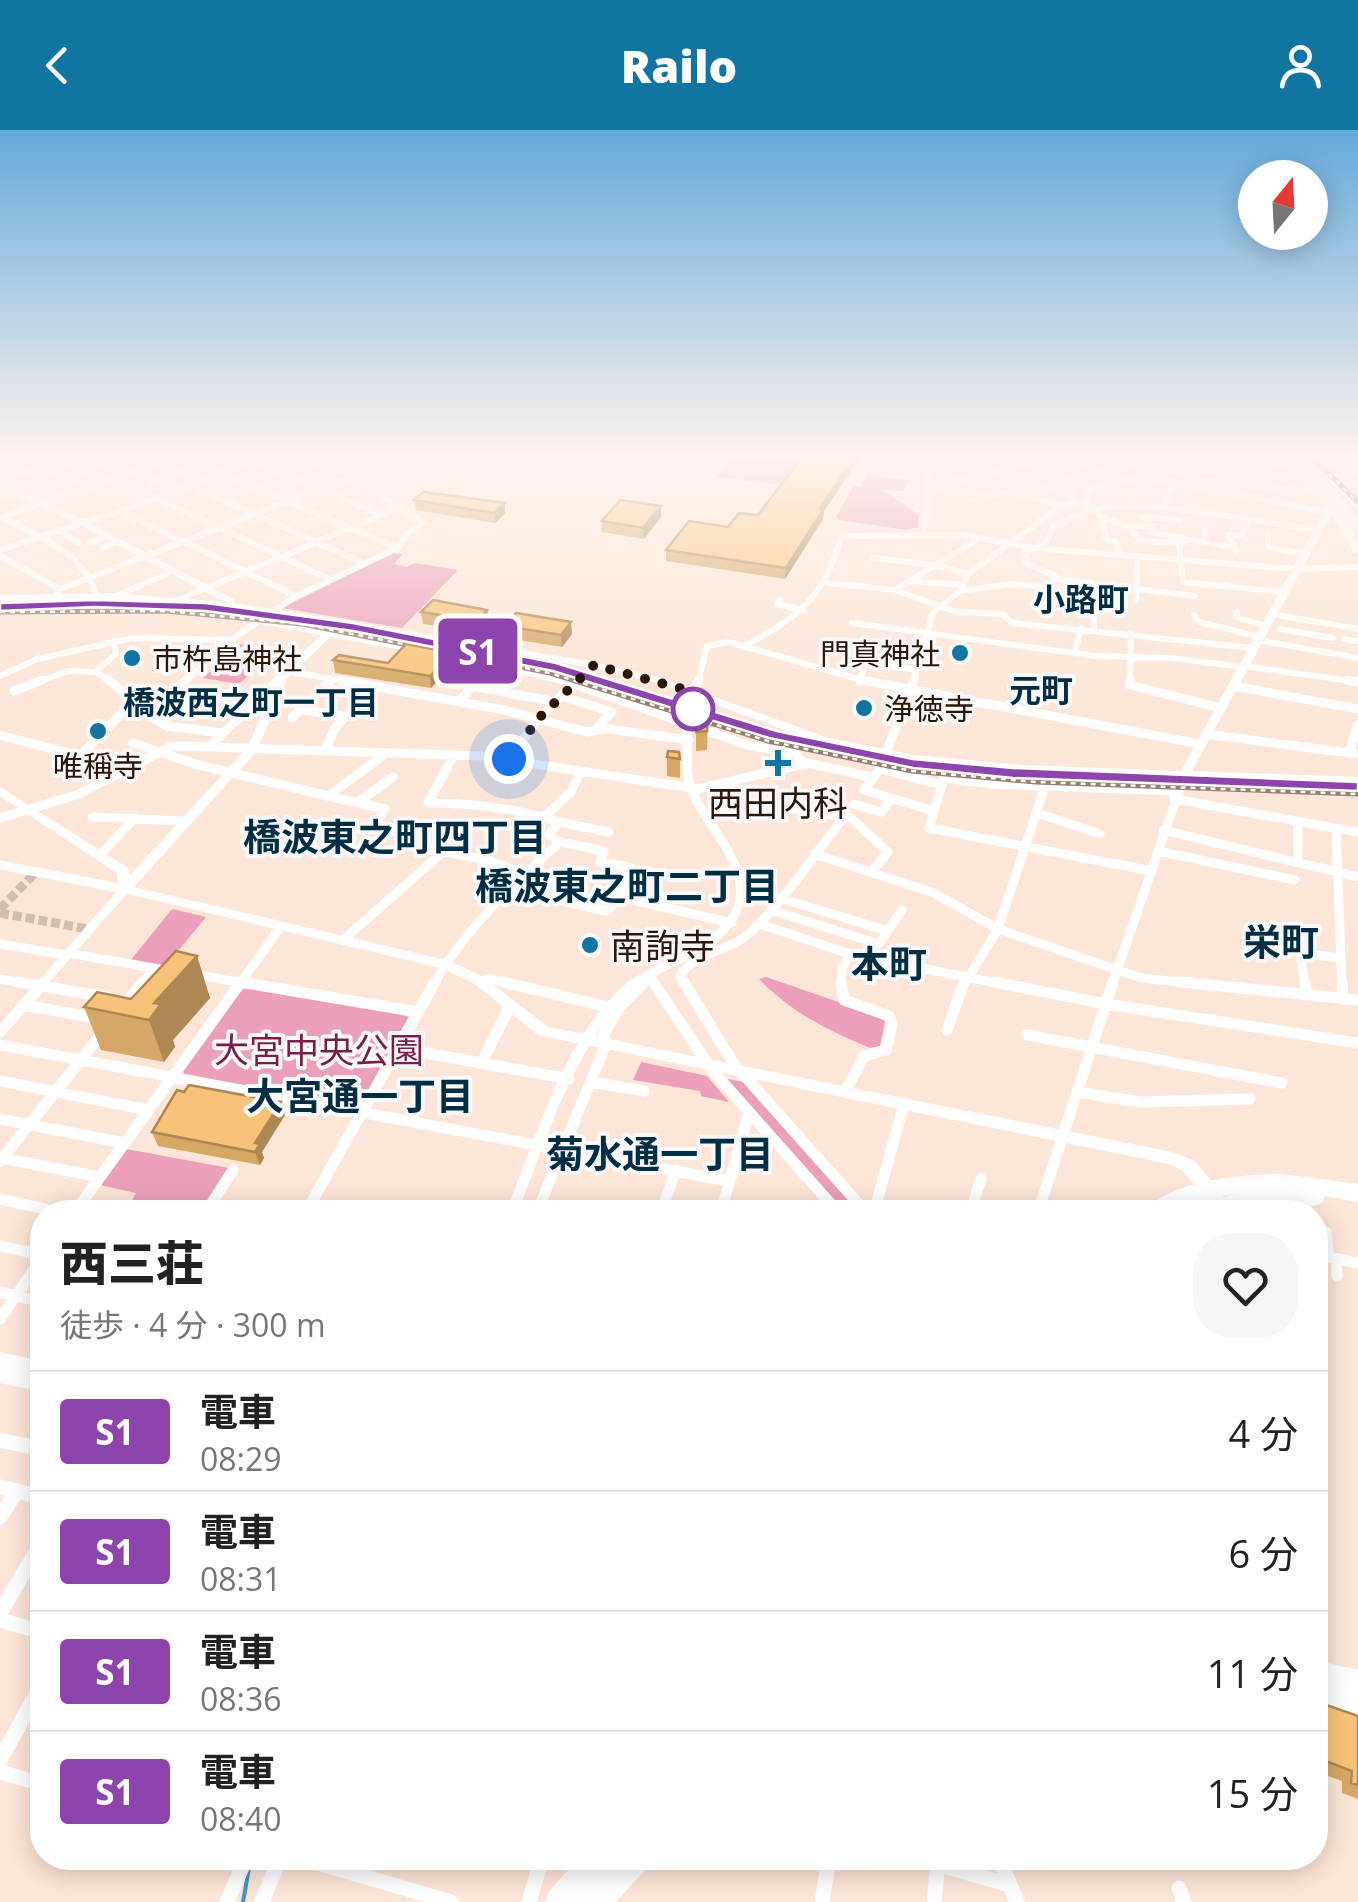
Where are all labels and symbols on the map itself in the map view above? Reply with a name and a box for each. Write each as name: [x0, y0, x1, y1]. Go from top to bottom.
north arrow: [1238, 160, 1328, 250]
district label: 小路町: [1033, 577, 1129, 620]
line badge: S1: [433, 618, 523, 684]
place label: 門真神社: [820, 633, 940, 674]
place label: 市杵島神社: [152, 638, 302, 679]
marker: 門真神社: [949, 642, 971, 664]
marker: 市杵島神社: [121, 647, 143, 669]
district label: 元町: [1009, 668, 1073, 711]
district label: 橋波西之町一丁目: [123, 680, 379, 723]
unlabelled marker: [672, 688, 714, 730]
place label: 浄徳寺: [884, 688, 974, 729]
marker: 浄徳寺: [853, 697, 875, 719]
marker: 唯稱寺: [87, 720, 109, 742]
your location: [484, 734, 534, 784]
place label: 唯稱寺: [53, 745, 143, 786]
marker: 西田内科: [765, 750, 791, 776]
place label: 西田内科: [708, 779, 848, 826]
district label: 橋波東之町四丁目: [243, 810, 547, 862]
district label: 橋波東之町二丁目: [475, 859, 779, 911]
district label: 栄町: [1243, 915, 1319, 967]
place label: 南詢寺: [610, 922, 715, 969]
marker: 南詢寺: [579, 934, 601, 956]
district label: 本町: [851, 937, 927, 989]
park label: 大宮中央公園: [214, 1026, 424, 1073]
district label: 大宮通一丁目: [246, 1069, 474, 1121]
district label: 菊水通一丁目: [546, 1127, 774, 1179]

